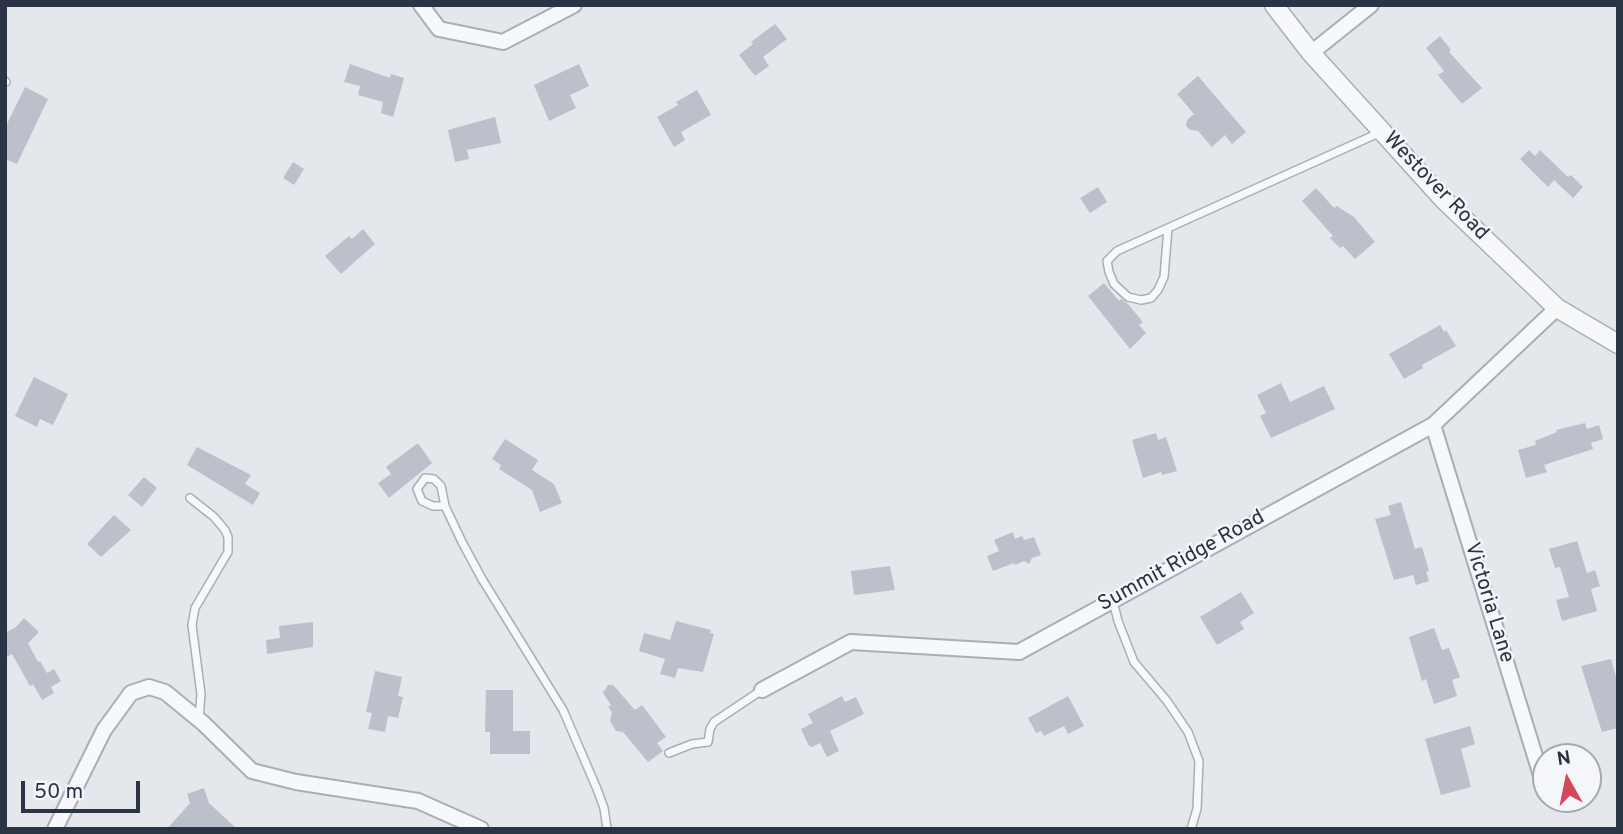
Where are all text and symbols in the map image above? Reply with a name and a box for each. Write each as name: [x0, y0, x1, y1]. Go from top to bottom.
street label: Westover Road: [1377, 127, 1493, 247]
street label: Summit Ridge Road: [1094, 506, 1270, 618]
street label: Victoria Lane: [1458, 540, 1518, 666]
north arrow: [1532, 743, 1602, 813]
text: N: [1555, 746, 1573, 772]
scale bar: [24, 768, 144, 812]
text: 50 m: [34, 779, 83, 806]

